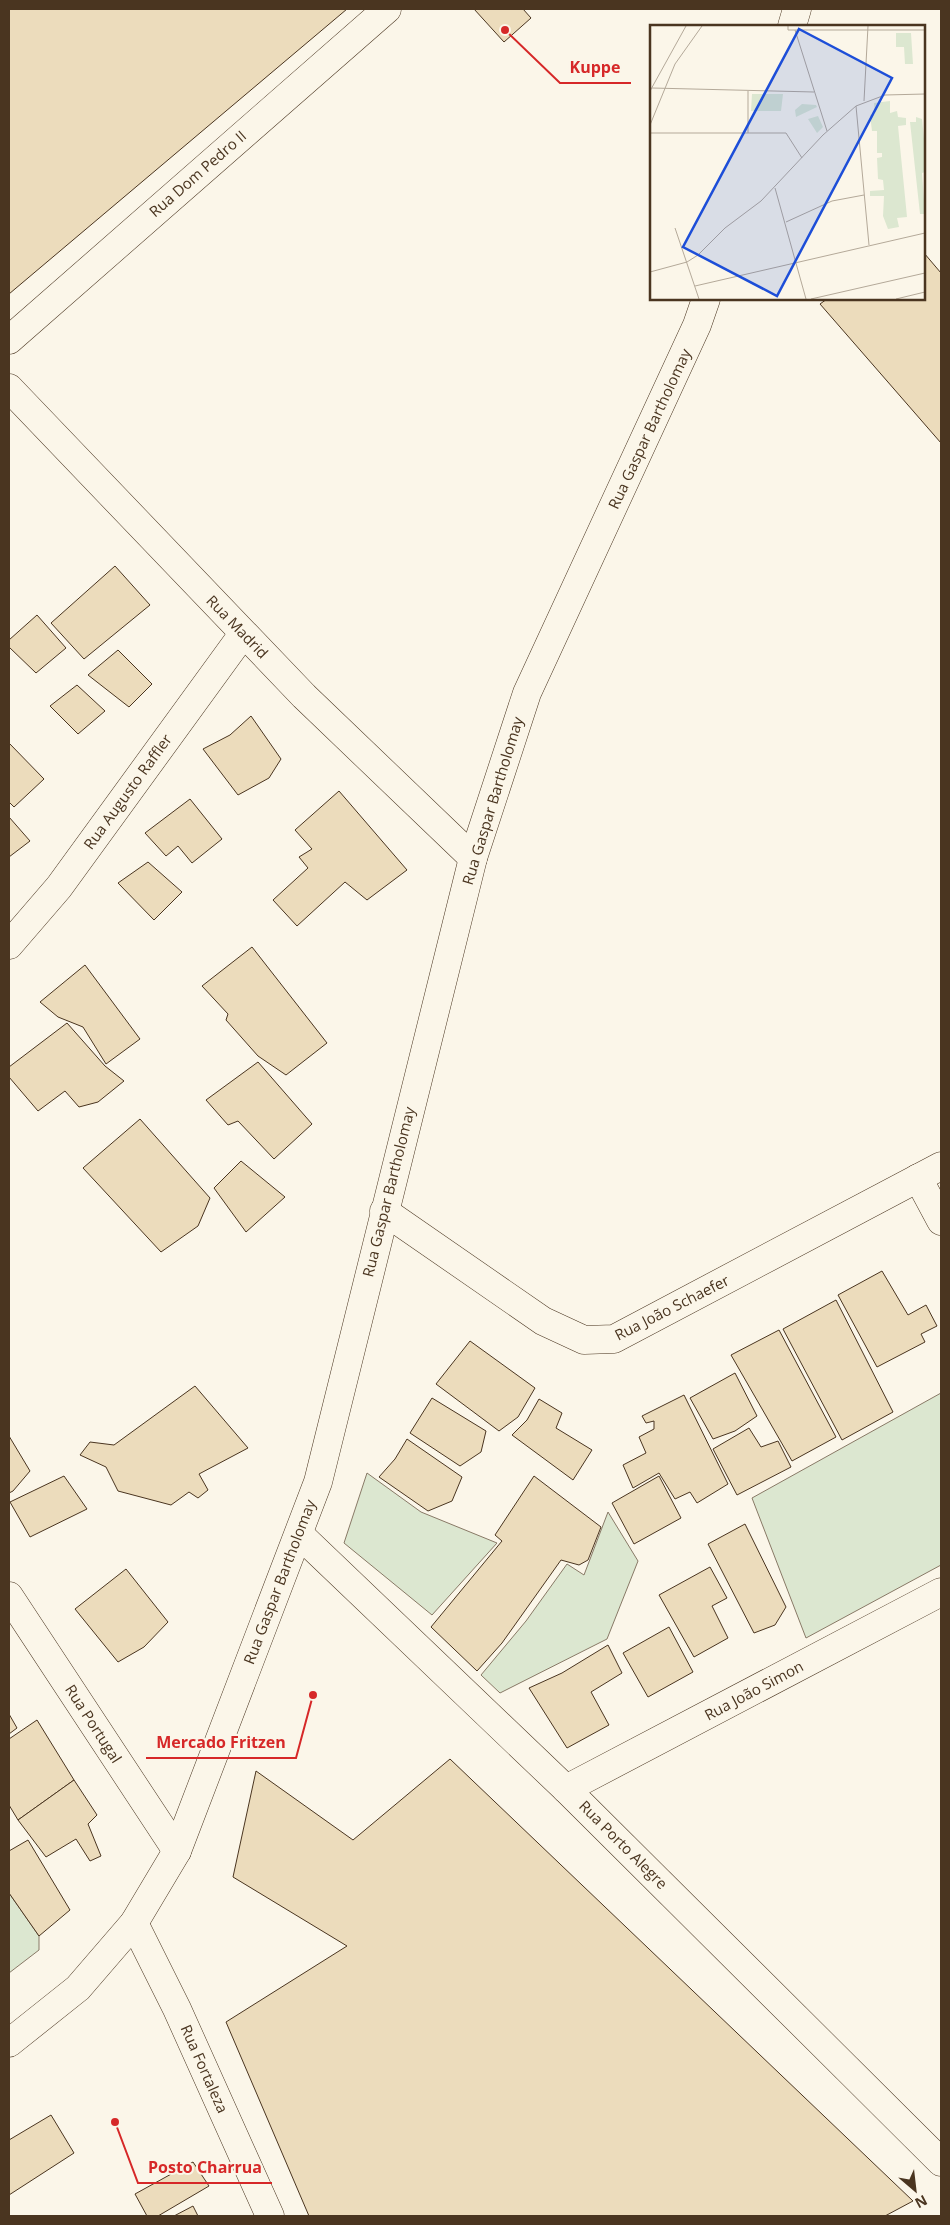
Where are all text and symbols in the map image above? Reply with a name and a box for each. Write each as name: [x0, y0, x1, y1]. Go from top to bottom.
inset map: [650, 25, 925, 300]
callout: Kuppe: [560, 52, 631, 83]
text: Kuppe: [570, 56, 620, 78]
street label: Rua Dom Pedro II: [145, 126, 250, 221]
street label: Rua Gaspar Bartholomay: [603, 345, 695, 512]
street label: Rua Madrid: [202, 590, 273, 662]
street label: Rua Gaspar Bartholomay: [457, 714, 527, 887]
street label: Rua Augusto Raffler: [78, 730, 176, 853]
street label: Rua Gaspar Bartholomay: [357, 1104, 419, 1279]
street label: Rua João Schaefer: [611, 1270, 732, 1345]
street label: Rua Gaspar Bartholomay: [238, 1496, 320, 1667]
street label: Rua João Simon: [701, 1656, 806, 1725]
street label: Rua Portugal: [61, 1680, 127, 1767]
callout: Mercado Fritzen: [146, 1727, 296, 1758]
text: Mercado Fritzen: [156, 1731, 286, 1753]
street label: Rua Porto Alegre: [575, 1796, 672, 1893]
street label: Rua Fortaleza: [176, 2021, 233, 2116]
callout: Posto Charrua: [138, 2152, 272, 2183]
text: Posto Charrua: [148, 2156, 262, 2178]
north arrow: [890, 2165, 940, 2215]
text: N: [912, 2191, 931, 2213]

